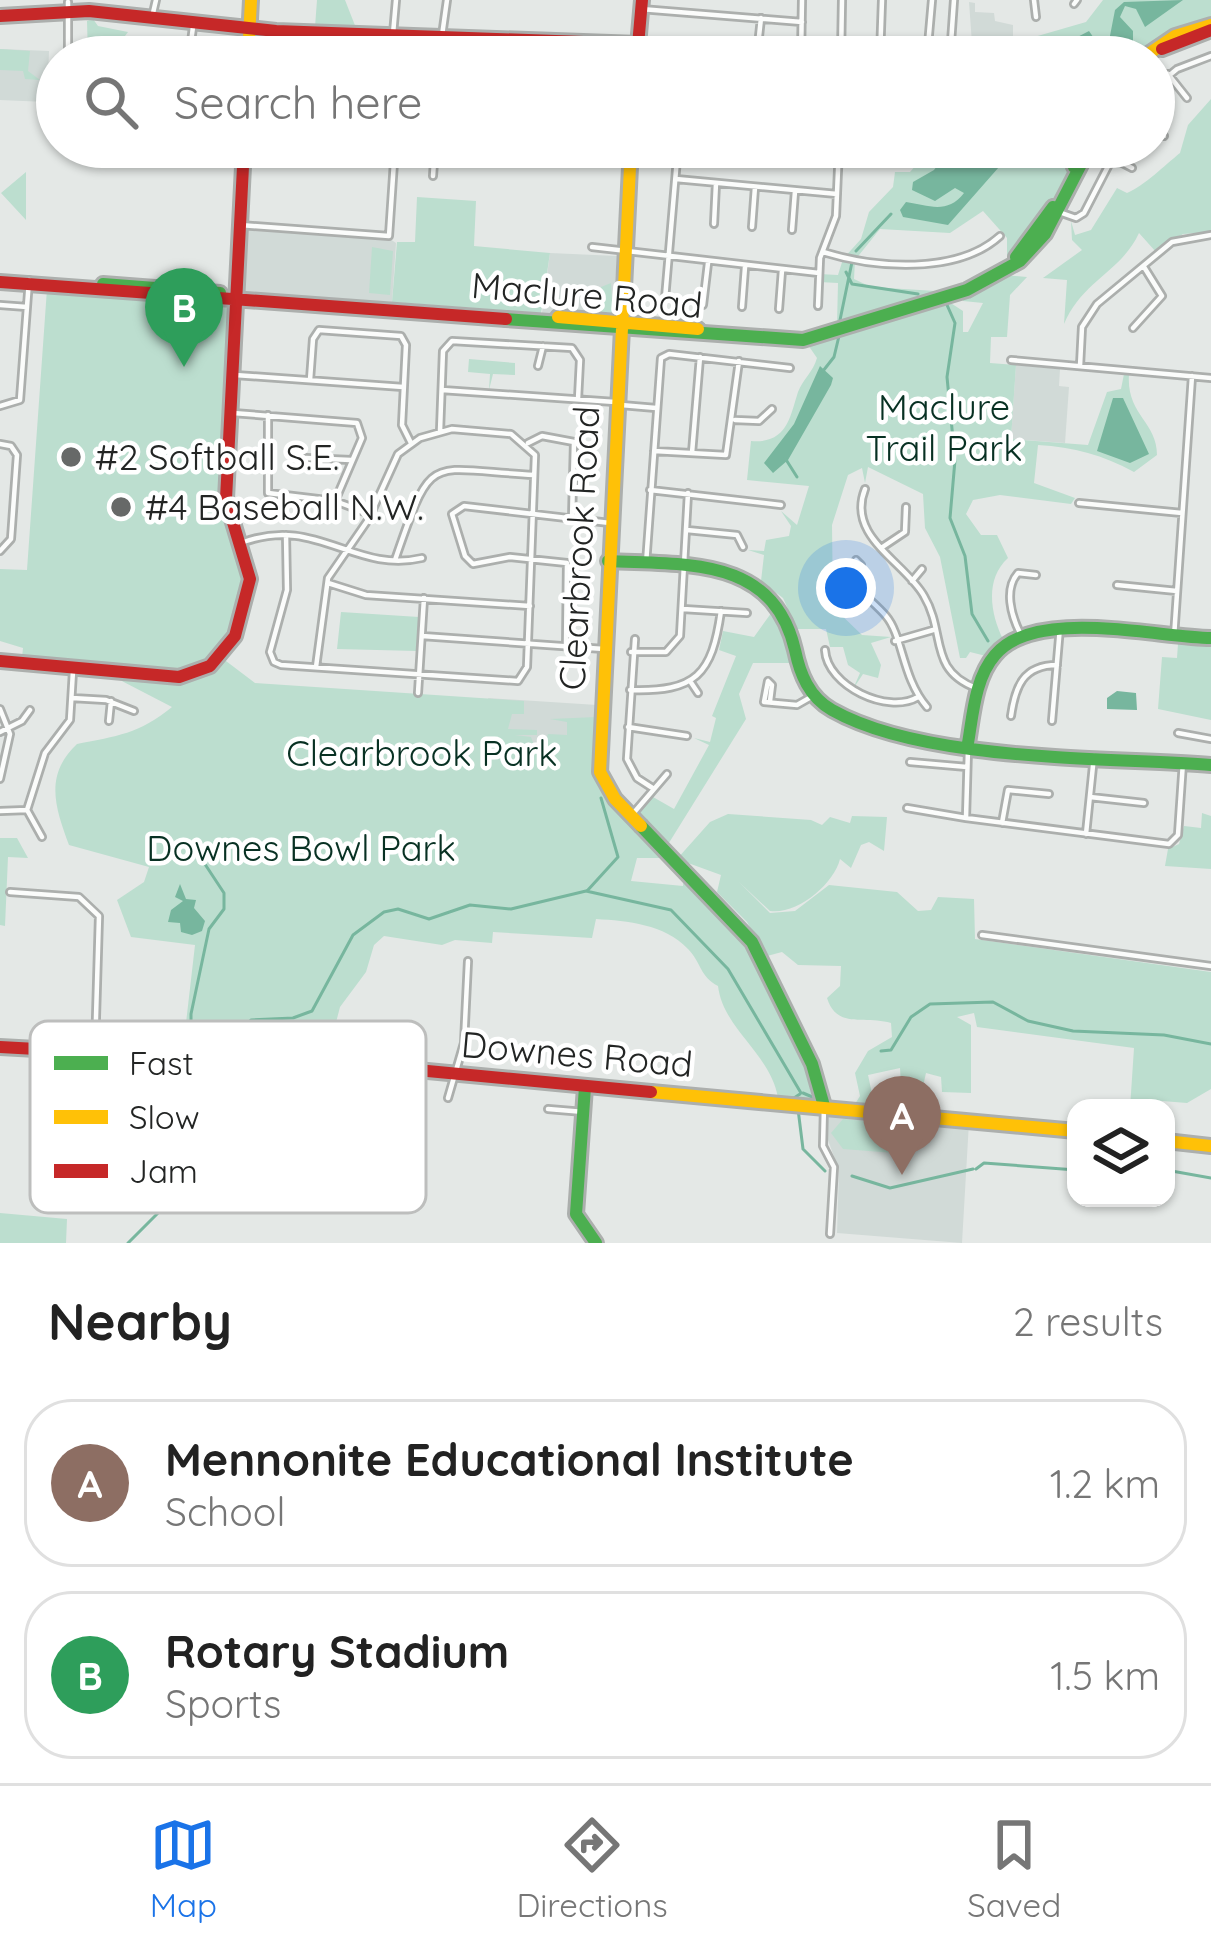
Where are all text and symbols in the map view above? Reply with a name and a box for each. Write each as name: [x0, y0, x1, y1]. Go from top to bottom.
search box: [36, 36, 1175, 168]
icon: search: [78, 69, 144, 135]
text: Search here: [174, 74, 422, 130]
street label: Maclure Road: [470, 262, 704, 327]
pin: B: [145, 268, 223, 367]
park label: Maclure Trail Park: [866, 384, 1022, 470]
street label: Clearbrook Road: [549, 405, 608, 691]
place label: #2 Softball S.E.: [95, 434, 339, 479]
marker: #2 Softball S.E.: [58, 444, 84, 470]
place label: #4 Baseball N.W.: [145, 484, 424, 529]
marker: #4 Baseball N.W.: [108, 494, 134, 520]
your location: [816, 558, 876, 618]
park label: Clearbrook Park: [286, 730, 558, 775]
park label: Downes Bowl Park: [146, 825, 456, 870]
legend: [30, 1021, 426, 1213]
street label: Downes Road: [459, 1021, 695, 1086]
text: Fast: [129, 1042, 194, 1083]
pin: A: [863, 1076, 941, 1175]
text: Slow: [129, 1096, 200, 1137]
map controls: [1067, 1099, 1175, 1207]
button: layers: [1067, 1099, 1175, 1207]
text: Jam: [129, 1150, 198, 1191]
text: Nearby: [48, 1289, 232, 1353]
text: 2 results: [1013, 1297, 1163, 1346]
text: Mennonite Educational Institute: [165, 1431, 854, 1487]
text: A: [78, 1459, 102, 1508]
text: 1.2 km: [1050, 1459, 1160, 1508]
text: School: [165, 1487, 285, 1536]
text: Rotary Stadium: [165, 1623, 509, 1679]
text: B: [77, 1651, 103, 1700]
text: 1.5 km: [1050, 1651, 1160, 1700]
text: Sports: [165, 1679, 281, 1728]
tab: Map: [150, 1812, 217, 1925]
tab: Directions: [516, 1812, 668, 1925]
tab: Saved: [967, 1812, 1061, 1925]

